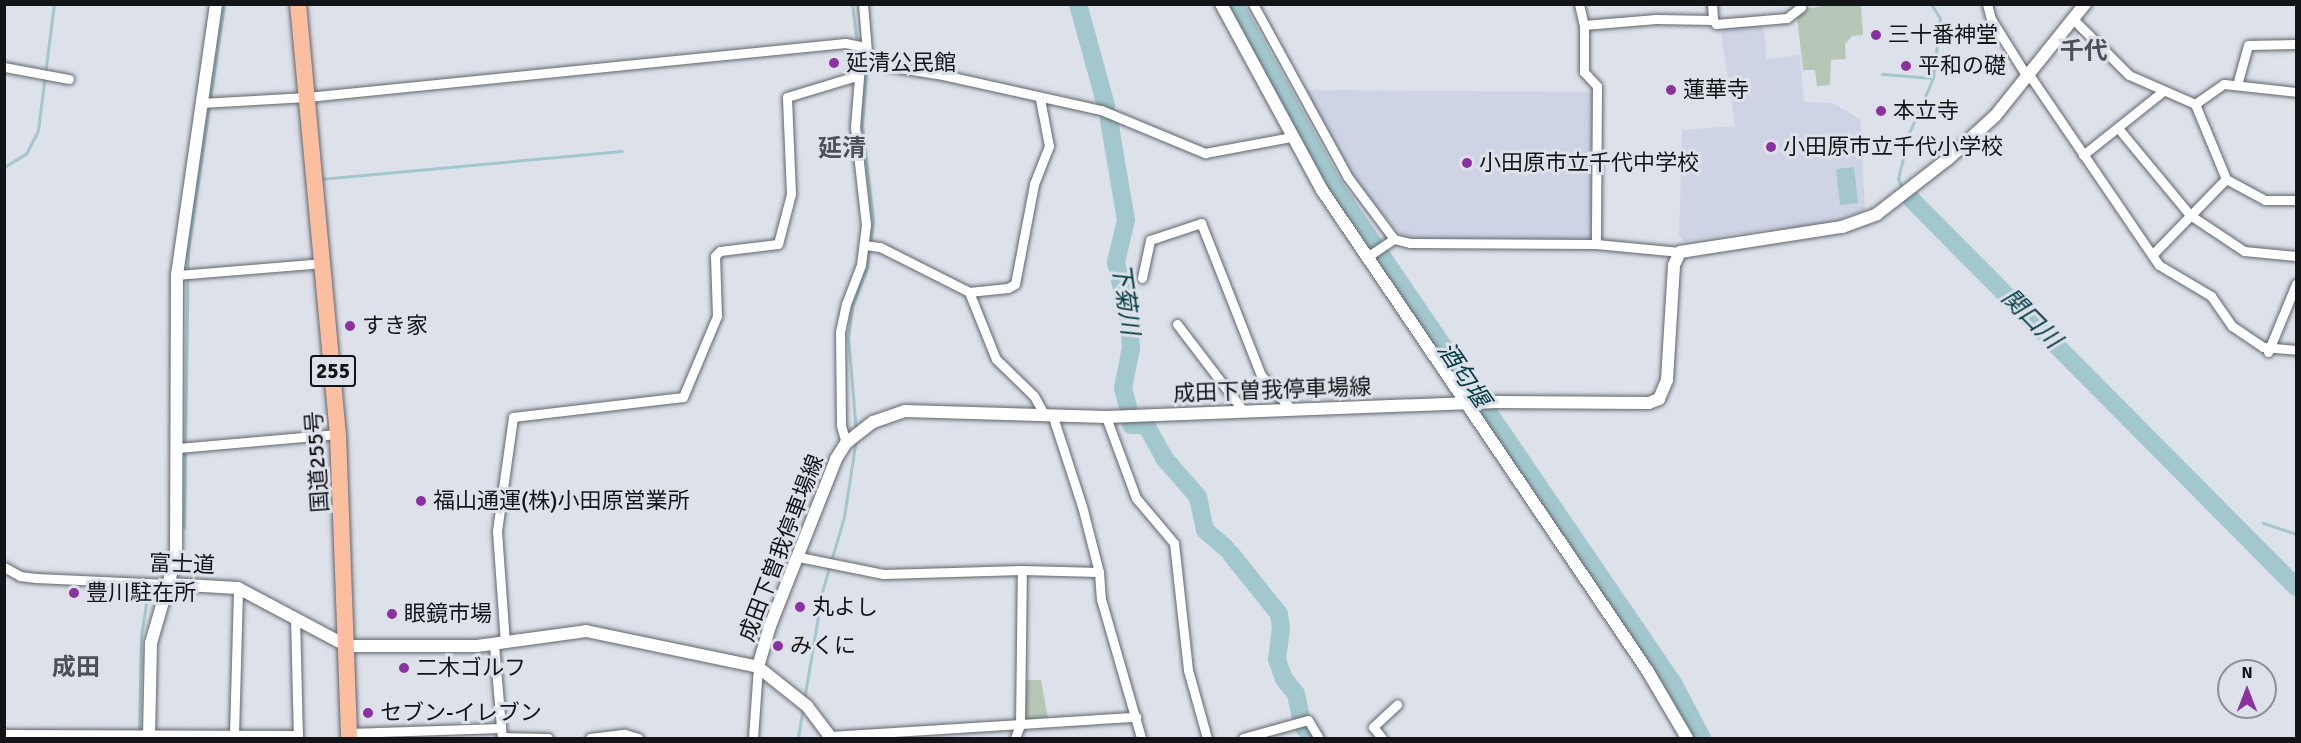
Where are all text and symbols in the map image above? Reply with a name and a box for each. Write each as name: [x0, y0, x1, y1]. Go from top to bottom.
place label: 三十番神堂: [1888, 22, 1998, 48]
marker: 三十番神堂: [1869, 28, 1883, 42]
district label: 千代: [2060, 38, 2108, 66]
place label: 延清公民館: [846, 50, 956, 76]
place label: 平和の礎: [1918, 53, 2006, 79]
marker: 延清公民館: [827, 56, 841, 70]
marker: 平和の礎: [1899, 59, 1913, 73]
place label: 蓮華寺: [1683, 77, 1749, 103]
marker: 蓮華寺: [1664, 83, 1678, 97]
place label: 本立寺: [1893, 98, 1959, 124]
marker: 本立寺: [1874, 104, 1888, 118]
place label: 小田原市立千代小学校: [1783, 134, 2003, 160]
district label: 延清: [818, 135, 866, 163]
marker: 小田原市立千代小学校: [1764, 140, 1778, 154]
place label: 小田原市立千代中学校: [1479, 150, 1699, 176]
marker: 小田原市立千代中学校: [1460, 156, 1474, 170]
water label: 下菊川: [1106, 261, 1144, 337]
water label: 関口川: [1995, 283, 2067, 355]
place label: すき家: [362, 313, 428, 339]
marker: すき家: [343, 319, 357, 333]
water label: 酒匂堰: [1431, 337, 1495, 413]
road number: 255: [309, 353, 357, 389]
street label: 成田下曽我停車場線: [1173, 373, 1371, 407]
street label: 国道255号: [300, 410, 334, 514]
street label: 成田下曽我停車場線: [733, 451, 829, 645]
place label: 福山通運(株)小田原営業所: [433, 488, 690, 514]
marker: 福山通運(株)小田原営業所: [414, 494, 428, 508]
street label: 富士道: [149, 550, 215, 578]
place label: 豊川駐在所: [86, 580, 196, 606]
marker: 豊川駐在所: [67, 586, 81, 600]
place label: 丸よし: [812, 594, 878, 620]
marker: 丸よし: [793, 600, 807, 614]
place label: 眼鏡市場: [404, 601, 492, 627]
marker: 眼鏡市場: [385, 607, 399, 621]
place label: みくに: [790, 633, 856, 659]
marker: みくに: [771, 639, 785, 653]
district label: 成田: [52, 654, 100, 682]
place label: 二木ゴルフ: [416, 655, 526, 681]
north arrow: [2217, 659, 2277, 719]
marker: 二木ゴルフ: [397, 661, 411, 675]
text: N: [2241, 663, 2253, 683]
place label: セブン-イレブン: [380, 700, 542, 726]
marker: セブン-イレブン: [361, 706, 375, 720]

